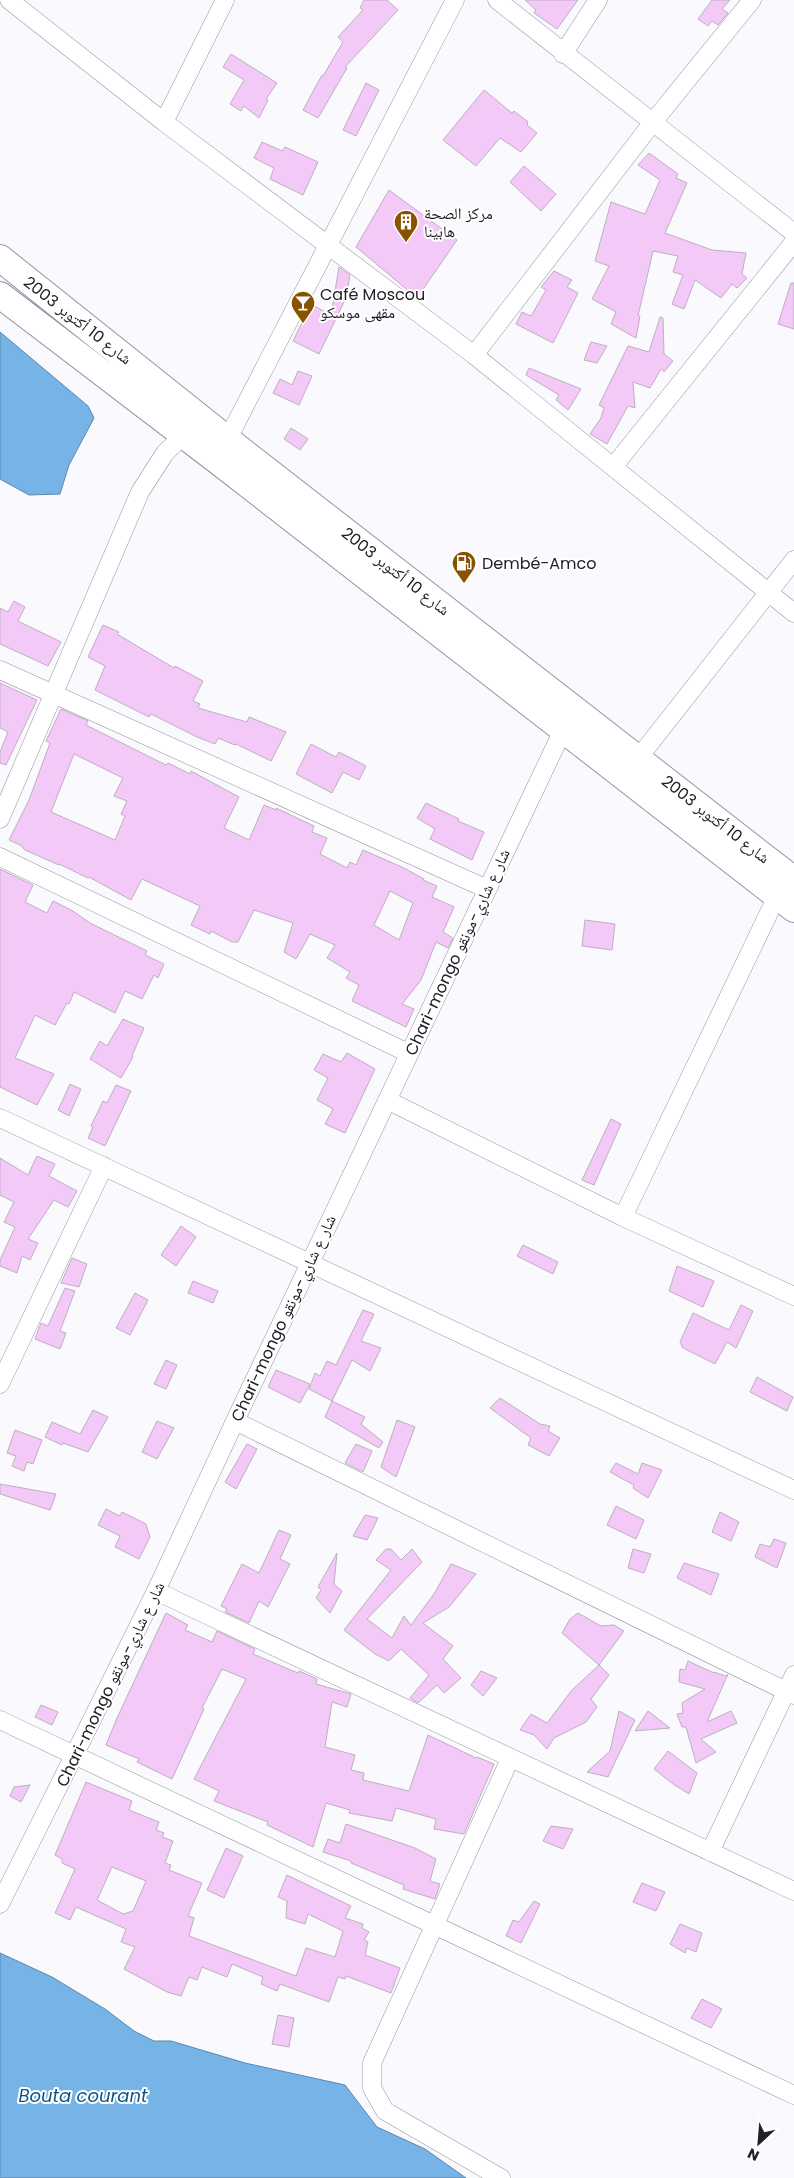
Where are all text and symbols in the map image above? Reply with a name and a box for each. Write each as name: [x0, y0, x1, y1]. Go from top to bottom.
place label: مركز الصحة هابينا: [424, 202, 493, 243]
building icon: مركز الصحة هابينا: [393, 209, 419, 243]
street label: شارع 10 أكتوبر 2003: [19, 271, 137, 370]
place label: Café Moscou مقهى موسكو: [320, 283, 425, 324]
bar icon: Café Moscou مقهى موسكو: [290, 290, 316, 324]
street label: شارع 10 أكتوبر 2003: [337, 522, 455, 621]
fuel station icon: Dembé-Amco: [451, 550, 477, 584]
place label: Dembé-Amco: [482, 552, 596, 575]
street label: شارع 10 أكتوبر 2003: [657, 770, 775, 869]
street label: Chari-mongo شار ع شاري-مونقو: [399, 845, 517, 1060]
street label: Chari-mongo شار ع شاري-مونقو: [225, 1211, 343, 1426]
street label: Chari-mongo شار ع شاري-مونقو: [51, 1578, 171, 1791]
water label: Bouta courant: [18, 2083, 148, 2108]
north arrow: [734, 2118, 784, 2168]
text: N: [744, 2143, 762, 2166]

